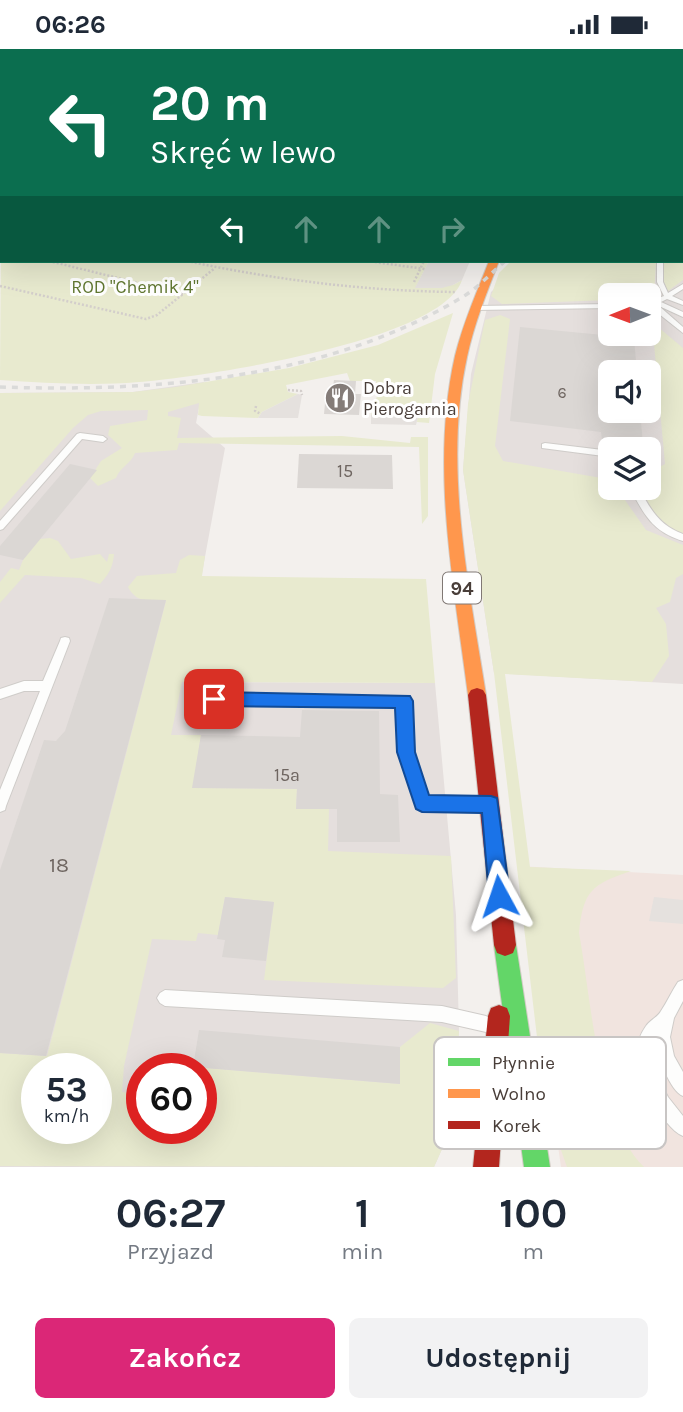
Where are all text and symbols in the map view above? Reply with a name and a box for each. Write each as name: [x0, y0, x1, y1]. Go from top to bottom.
text: 06:26: [35, 9, 106, 40]
text: 20 m: [150, 75, 270, 132]
icon: left: [35, 77, 126, 168]
text: Skręć w lewo: [150, 134, 336, 171]
icon: left: [214, 210, 252, 248]
icon: ahead: [287, 210, 325, 248]
icon: ahead: [360, 210, 398, 248]
icon: right: [433, 210, 471, 248]
park label: ROD "Chemik 4": [71, 276, 199, 298]
north arrow: [598, 283, 662, 347]
map controls: [598, 283, 661, 500]
button: sound: [598, 360, 661, 423]
place label: Dobra Pierogarnia: [363, 377, 457, 420]
restaurant icon: Dobra Pierogarnia: [323, 381, 357, 415]
house number: 6: [557, 383, 567, 402]
button: layers: [598, 437, 661, 500]
house number: 15: [337, 460, 353, 482]
road number: 94: [443, 573, 481, 603]
pin: [184, 669, 244, 729]
icon: arrive: [195, 680, 233, 718]
house number: 15a: [274, 764, 300, 786]
house number: 18: [49, 853, 69, 877]
position arrow: [462, 859, 536, 933]
legend: [434, 1037, 666, 1149]
text: Płynnie: [492, 1052, 555, 1074]
speed limit sign: 60: [126, 1053, 217, 1144]
text: 53: [45, 1069, 88, 1110]
text: Wolno: [492, 1083, 546, 1105]
text: km/h: [44, 1105, 89, 1127]
text: Korek: [492, 1115, 542, 1137]
text: 06:27: [116, 1188, 225, 1238]
text: 1: [355, 1188, 370, 1238]
text: 100: [499, 1188, 567, 1238]
text: Przyjazd: [127, 1238, 214, 1265]
text: min: [341, 1238, 383, 1265]
text: m: [522, 1238, 544, 1265]
button: Zakończ: [35, 1318, 335, 1398]
button: Udostępnij: [349, 1318, 648, 1398]

